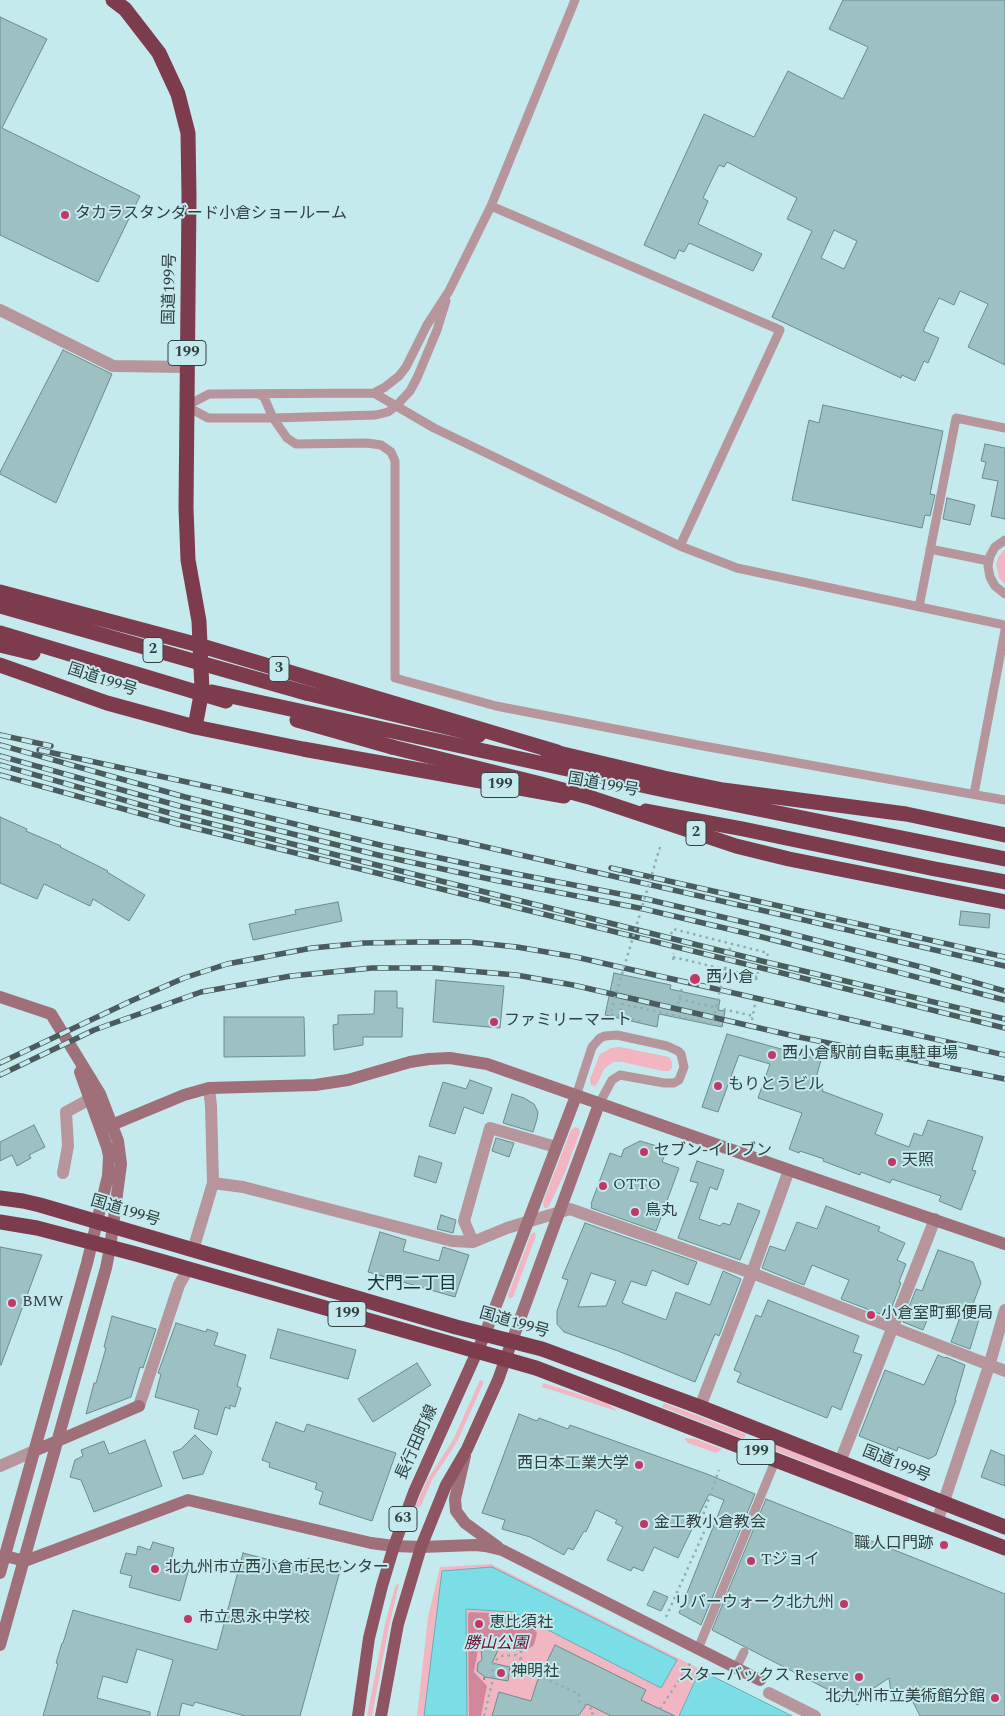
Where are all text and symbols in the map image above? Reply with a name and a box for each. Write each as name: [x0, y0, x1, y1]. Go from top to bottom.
place label: タカラスタンダード小倉ショールーム: [75, 205, 347, 225]
marker: タカラスタンダード小倉ショールーム: [59, 209, 71, 221]
street label: 国道199号: [161, 253, 181, 325]
road number: 199: [168, 340, 206, 366]
road number: 2: [143, 638, 163, 662]
road number: 3: [269, 656, 289, 682]
street label: 国道199号: [65, 661, 139, 701]
street label: 国道199号: [566, 770, 640, 802]
road number: 199: [481, 772, 519, 798]
road number: 2: [686, 820, 706, 846]
place label: 西小倉: [706, 969, 754, 989]
marker: 西小倉: [688, 972, 702, 986]
place label: ファミリーマート: [504, 1012, 632, 1032]
marker: ファミリーマート: [488, 1016, 500, 1028]
place label: 西小倉駅前自転車駐車場: [782, 1045, 958, 1065]
marker: 西小倉駅前自転車駐車場: [766, 1049, 778, 1061]
place label: もりとうビル: [728, 1076, 824, 1096]
marker: もりとうビル: [712, 1080, 724, 1092]
place label: セブン-イレブン: [654, 1142, 772, 1162]
marker: セブン-イレブン: [638, 1146, 650, 1158]
place label: 天照: [902, 1152, 934, 1172]
marker: 天照: [886, 1156, 898, 1168]
place label: OTTO: [613, 1176, 661, 1196]
marker: OTTO: [597, 1180, 609, 1192]
street label: 国道199号: [88, 1192, 162, 1232]
place label: 鳥丸: [645, 1202, 677, 1222]
marker: 鳥丸: [629, 1206, 641, 1218]
district label: 大門二丁目: [367, 1274, 457, 1296]
place label: BMW: [22, 1293, 64, 1313]
marker: BMW: [6, 1297, 18, 1309]
road number: 199: [328, 1302, 366, 1326]
street label: 国道199号: [477, 1305, 551, 1343]
place label: 小倉室町郵便局: [881, 1305, 993, 1325]
marker: 小倉室町郵便局: [865, 1309, 877, 1321]
street label: 長行田町線: [393, 1403, 443, 1483]
road number: 199: [737, 1440, 775, 1464]
street label: 国道199号: [859, 1443, 933, 1487]
place label: 西日本工業大学: [517, 1455, 629, 1475]
marker: 西日本工業大学: [633, 1459, 645, 1471]
road number: 63: [389, 1506, 417, 1532]
place label: 金工教小倉教会: [654, 1514, 766, 1534]
marker: 金工教小倉教会: [638, 1518, 650, 1530]
place label: 職人口門跡: [854, 1535, 934, 1555]
marker: 職人口門跡: [938, 1539, 950, 1551]
place label: Tジョイ: [761, 1551, 820, 1571]
marker: Tジョイ: [745, 1555, 757, 1567]
place label: 北九州市立西小倉市民センター: [165, 1559, 389, 1579]
marker: 北九州市立西小倉市民センター: [149, 1563, 161, 1575]
place label: リバーウォーク北九州: [674, 1594, 834, 1614]
marker: リバーウォーク北九州: [838, 1598, 850, 1610]
place label: 市立思永中学校: [198, 1609, 310, 1629]
marker: 市立思永中学校: [182, 1613, 194, 1625]
place label: 恵比須社: [489, 1614, 553, 1634]
marker: 恵比須社: [473, 1618, 485, 1630]
park label: 勝山公園: [464, 1635, 528, 1655]
place label: 神明社: [511, 1663, 559, 1683]
marker: 神明社: [495, 1667, 507, 1679]
place label: スターバックス Reserve: [678, 1667, 849, 1687]
marker: スターバックス Reserve: [853, 1671, 865, 1683]
place label: 北九州市立美術館分館: [825, 1688, 985, 1708]
marker: 北九州市立美術館分館: [989, 1692, 1001, 1704]

